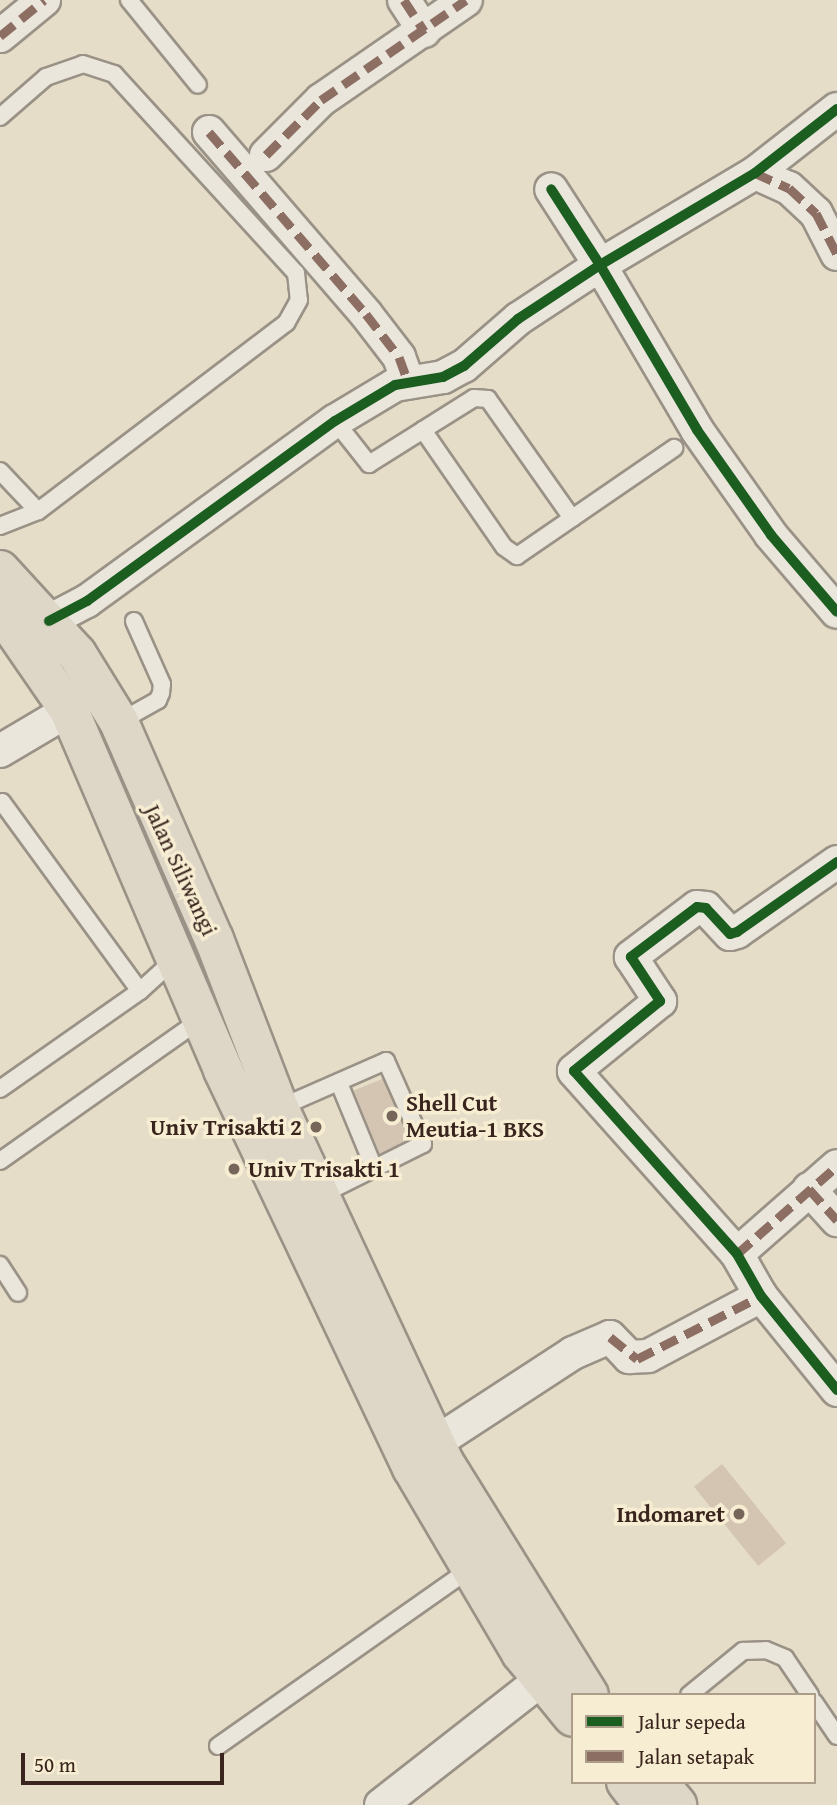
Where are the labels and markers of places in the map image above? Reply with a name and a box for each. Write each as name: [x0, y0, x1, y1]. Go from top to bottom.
place label: Shell Cut Meutia-1 BKS: [406, 1089, 544, 1143]
marker: Shell Cut Meutia-1 BKS: [384, 1108, 400, 1124]
place label: Univ Trisakti 2: [150, 1113, 302, 1141]
marker: Univ Trisakti 2: [308, 1119, 324, 1135]
place label: Univ Trisakti 1: [248, 1155, 400, 1183]
marker: Univ Trisakti 1: [226, 1161, 242, 1177]
place label: Indomaret: [617, 1500, 725, 1528]
marker: Indomaret: [731, 1506, 747, 1522]

